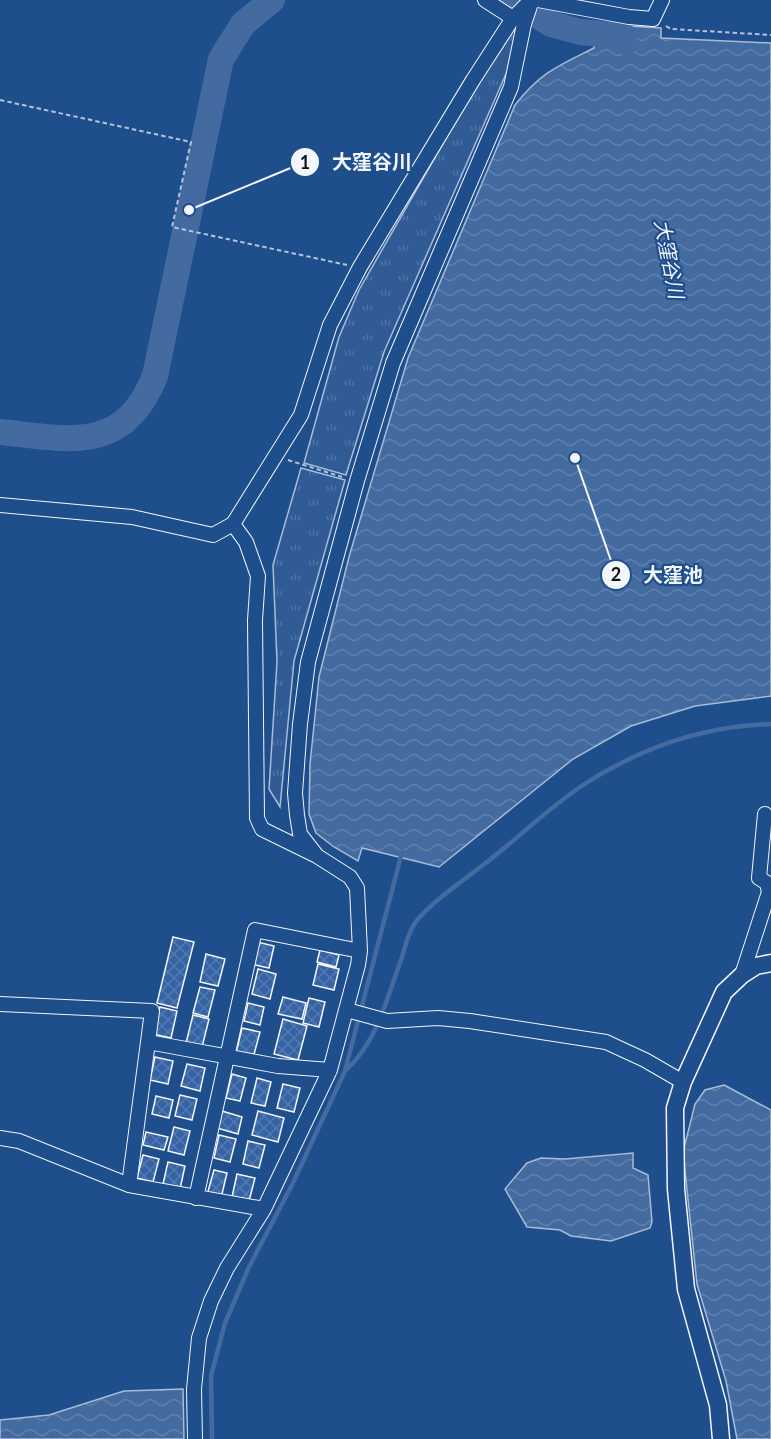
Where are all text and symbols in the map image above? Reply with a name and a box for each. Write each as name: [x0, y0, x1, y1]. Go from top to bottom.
callout: 大窪谷川: [290, 143, 424, 181]
text: 大窪谷川: [332, 149, 412, 173]
text: 1: [300, 151, 310, 173]
water label: 大窪谷川: [651, 217, 690, 302]
callout: 大窪池: [601, 556, 715, 594]
text: 大窪池: [643, 562, 703, 586]
text: 2: [611, 563, 621, 585]

